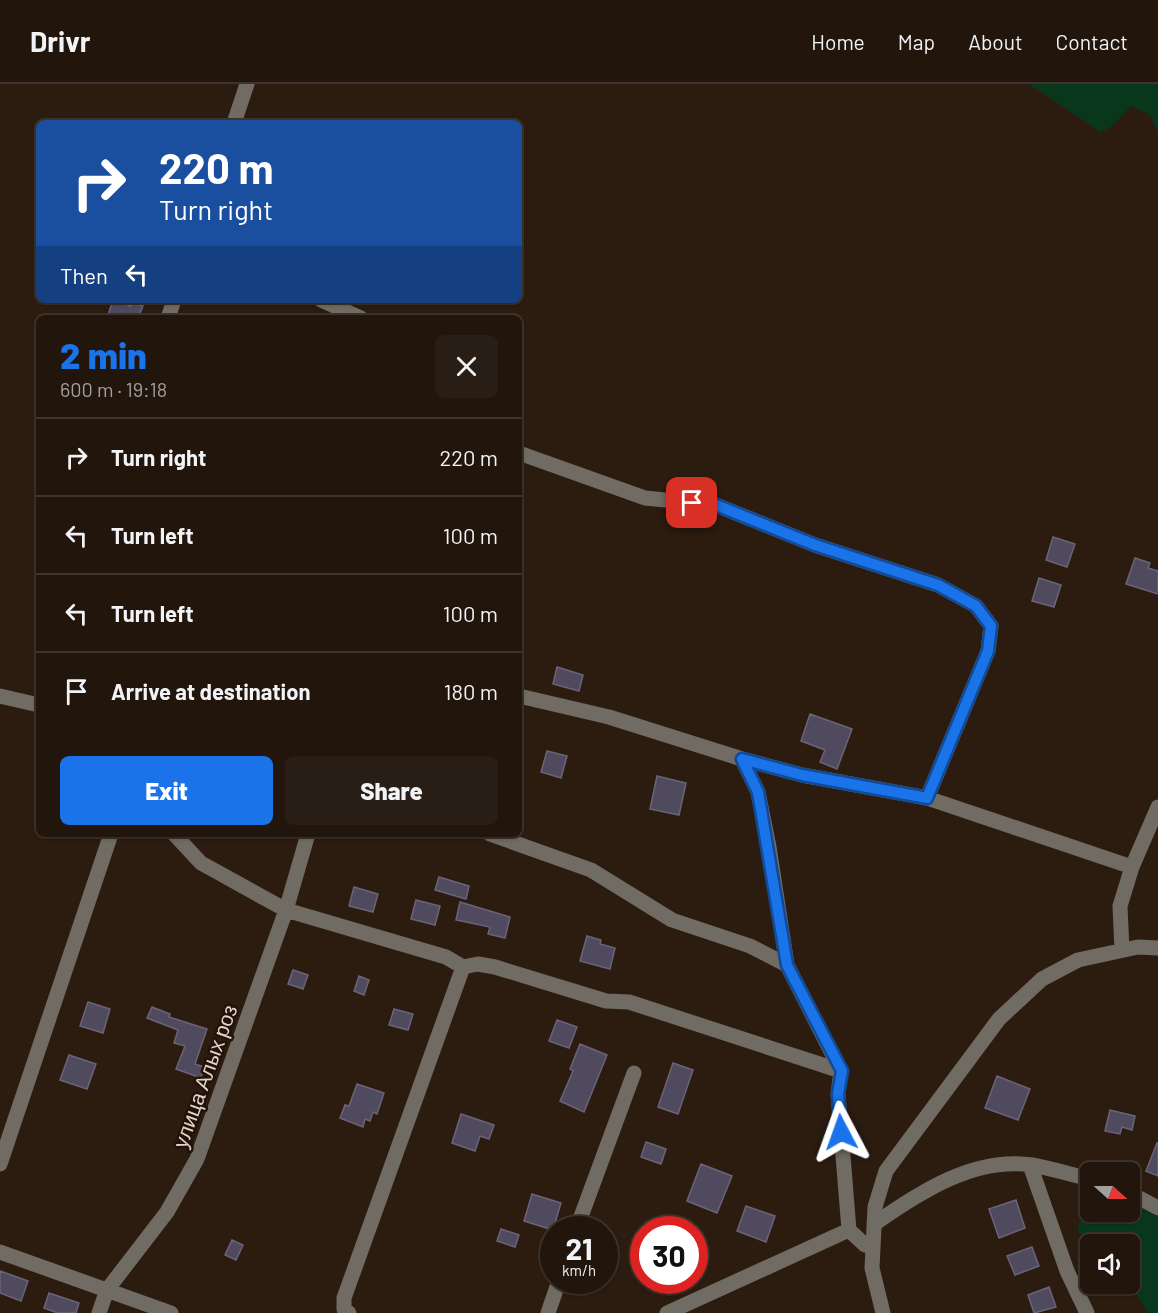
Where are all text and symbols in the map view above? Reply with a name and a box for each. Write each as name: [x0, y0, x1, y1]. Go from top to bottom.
text: Drivr: [30, 24, 90, 58]
text: Home: [811, 29, 865, 54]
text: Map: [898, 29, 935, 54]
text: About: [968, 29, 1023, 54]
text: Contact: [1056, 29, 1128, 54]
text: 220 m: [159, 142, 273, 192]
icon: right: [60, 144, 138, 222]
text: Turn right: [159, 193, 273, 225]
icon: left: [120, 258, 153, 291]
text: Then: [60, 262, 108, 288]
text: 2 min: [60, 333, 147, 376]
button: close: [435, 335, 498, 398]
text: 600 m · 19:18: [60, 377, 167, 401]
icon: right: [60, 441, 93, 474]
text: Turn right: [111, 444, 206, 470]
text: 220 m: [439, 444, 498, 470]
pin: [666, 477, 717, 528]
icon: arrive: [675, 486, 708, 519]
icon: left: [60, 519, 93, 552]
text: Turn left: [111, 522, 194, 548]
text: 100 m: [443, 522, 498, 548]
icon: left: [60, 597, 93, 630]
text: Turn left: [111, 600, 194, 626]
text: 100 m: [443, 600, 498, 626]
icon: arrive: [60, 675, 93, 708]
text: Arrive at destination: [111, 678, 310, 704]
text: 180 m: [444, 678, 498, 704]
button: Exit: [60, 756, 273, 825]
button: Share: [285, 756, 498, 825]
street label: улица Алых роз: [166, 1001, 242, 1151]
position arrow: [809, 1100, 873, 1164]
north arrow: [1080, 1162, 1140, 1222]
map controls: [1080, 1162, 1140, 1294]
speed limit sign: 30: [630, 1216, 708, 1294]
text: 21: [565, 1230, 593, 1266]
button: sound: [1080, 1234, 1140, 1294]
text: km/h: [562, 1261, 596, 1279]

